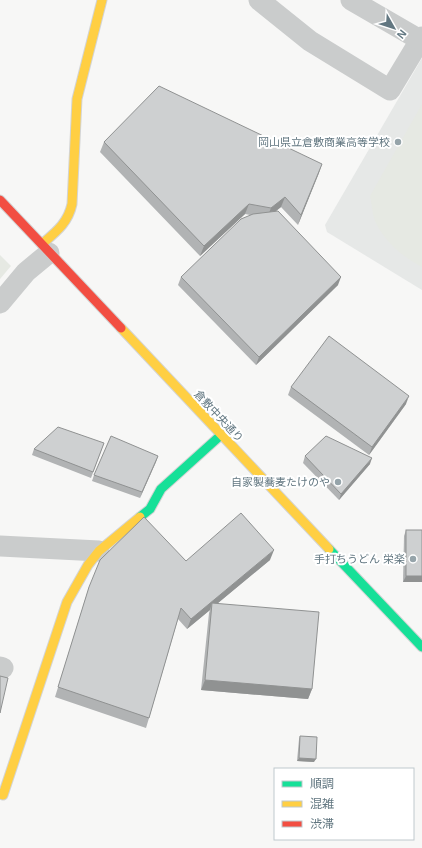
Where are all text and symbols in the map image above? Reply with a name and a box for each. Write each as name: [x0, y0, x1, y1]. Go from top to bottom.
north arrow: [374, 8, 414, 48]
text: N: [395, 27, 409, 41]
place label: 岡山県立倉敷商業高等学校: [258, 136, 390, 148]
marker: 岡山県立倉敷商業高等学校: [393, 137, 403, 147]
street label: 倉敷中央通り: [192, 388, 246, 444]
place label: 自家製蕎麦たけのや: [231, 476, 330, 488]
marker: 自家製蕎麦たけのや: [333, 477, 343, 487]
place label: 手打ちうどん 栄楽: [314, 553, 405, 565]
marker: 手打ちうどん 栄楽: [408, 554, 418, 564]
legend: [274, 768, 414, 840]
text: 順調: [310, 777, 334, 791]
text: 混雑: [310, 797, 334, 811]
text: 渋滞: [310, 817, 334, 831]

